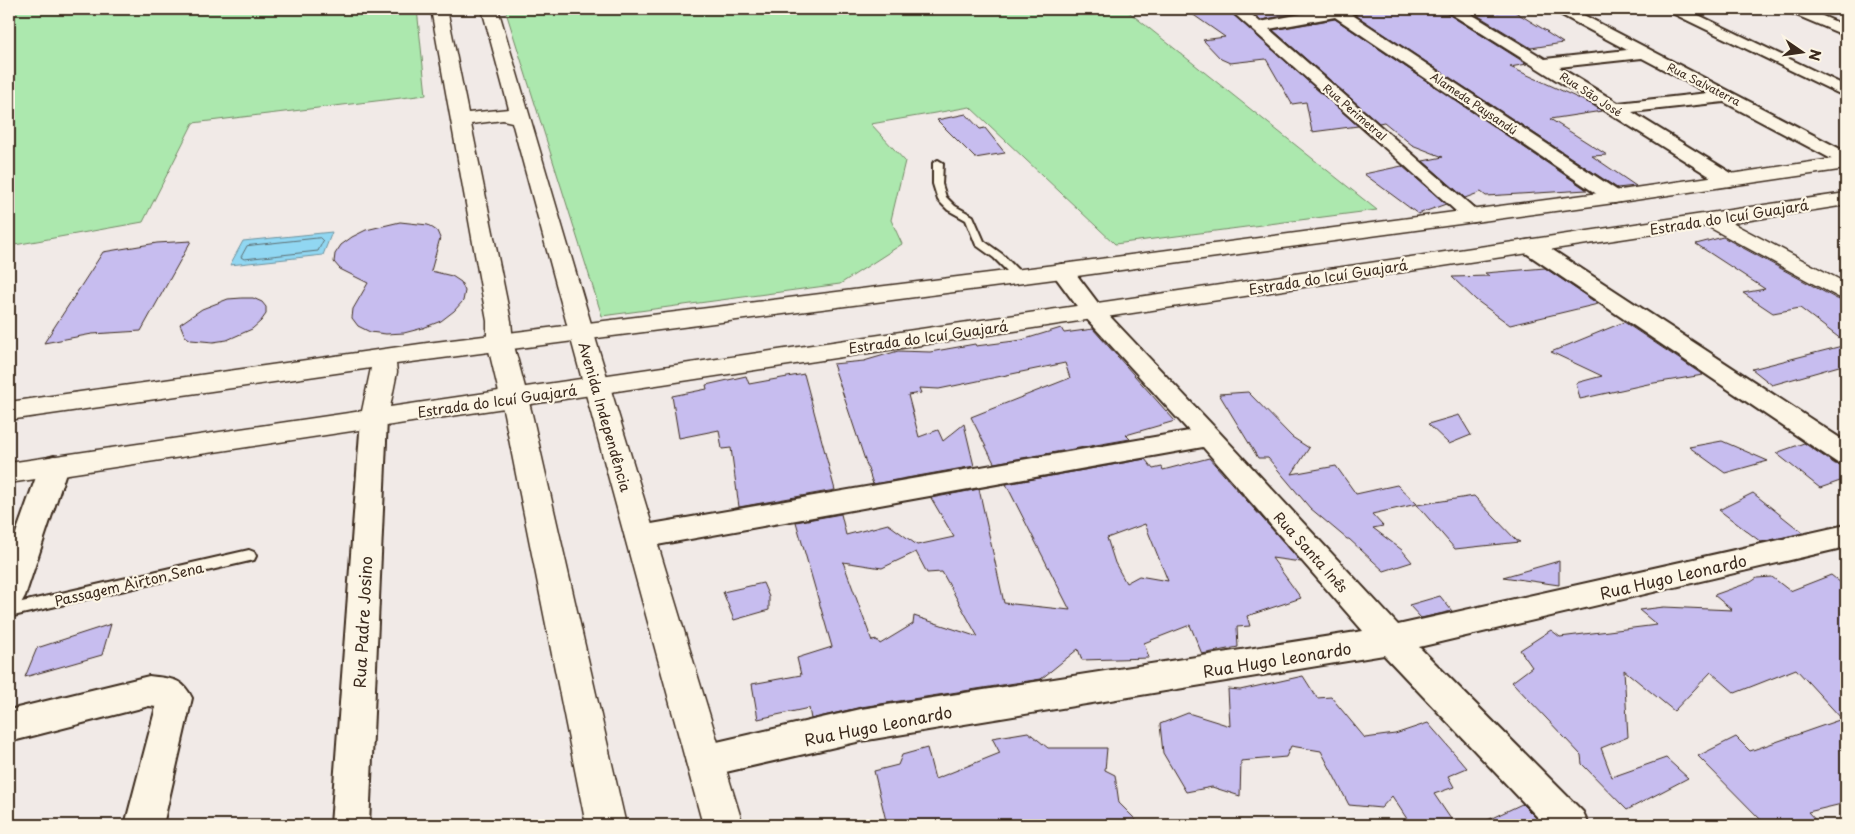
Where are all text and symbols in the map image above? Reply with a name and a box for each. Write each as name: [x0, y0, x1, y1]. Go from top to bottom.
north arrow: [1778, 28, 1828, 78]
text: N: [1804, 47, 1827, 63]
street label: Rua Salvaterra: [1664, 58, 1744, 110]
street label: Alameda Paysandú: [1427, 68, 1521, 138]
street label: Rua São José: [1557, 68, 1626, 121]
street label: Rua Perimetral: [1319, 80, 1391, 144]
street label: Estrada do Icuí Guajará: [1648, 194, 1810, 240]
street label: Estrada do Icuí Guajará: [1247, 254, 1409, 300]
street label: Estrada do Icuí Guajará: [847, 315, 1009, 359]
street label: Avenida Independência: [574, 340, 637, 495]
street label: Estrada do Icuí Guajará: [416, 379, 578, 423]
street label: Rua Santa Inês: [1269, 507, 1353, 597]
street label: Rua Hugo Leonardo: [1597, 547, 1749, 605]
street label: Rua Padre Josino: [347, 555, 377, 689]
street label: Passagem Airton Sena: [52, 557, 206, 611]
street label: Rua Hugo Leonardo: [1201, 635, 1353, 683]
street label: Rua Hugo Leonardo: [802, 699, 954, 751]

